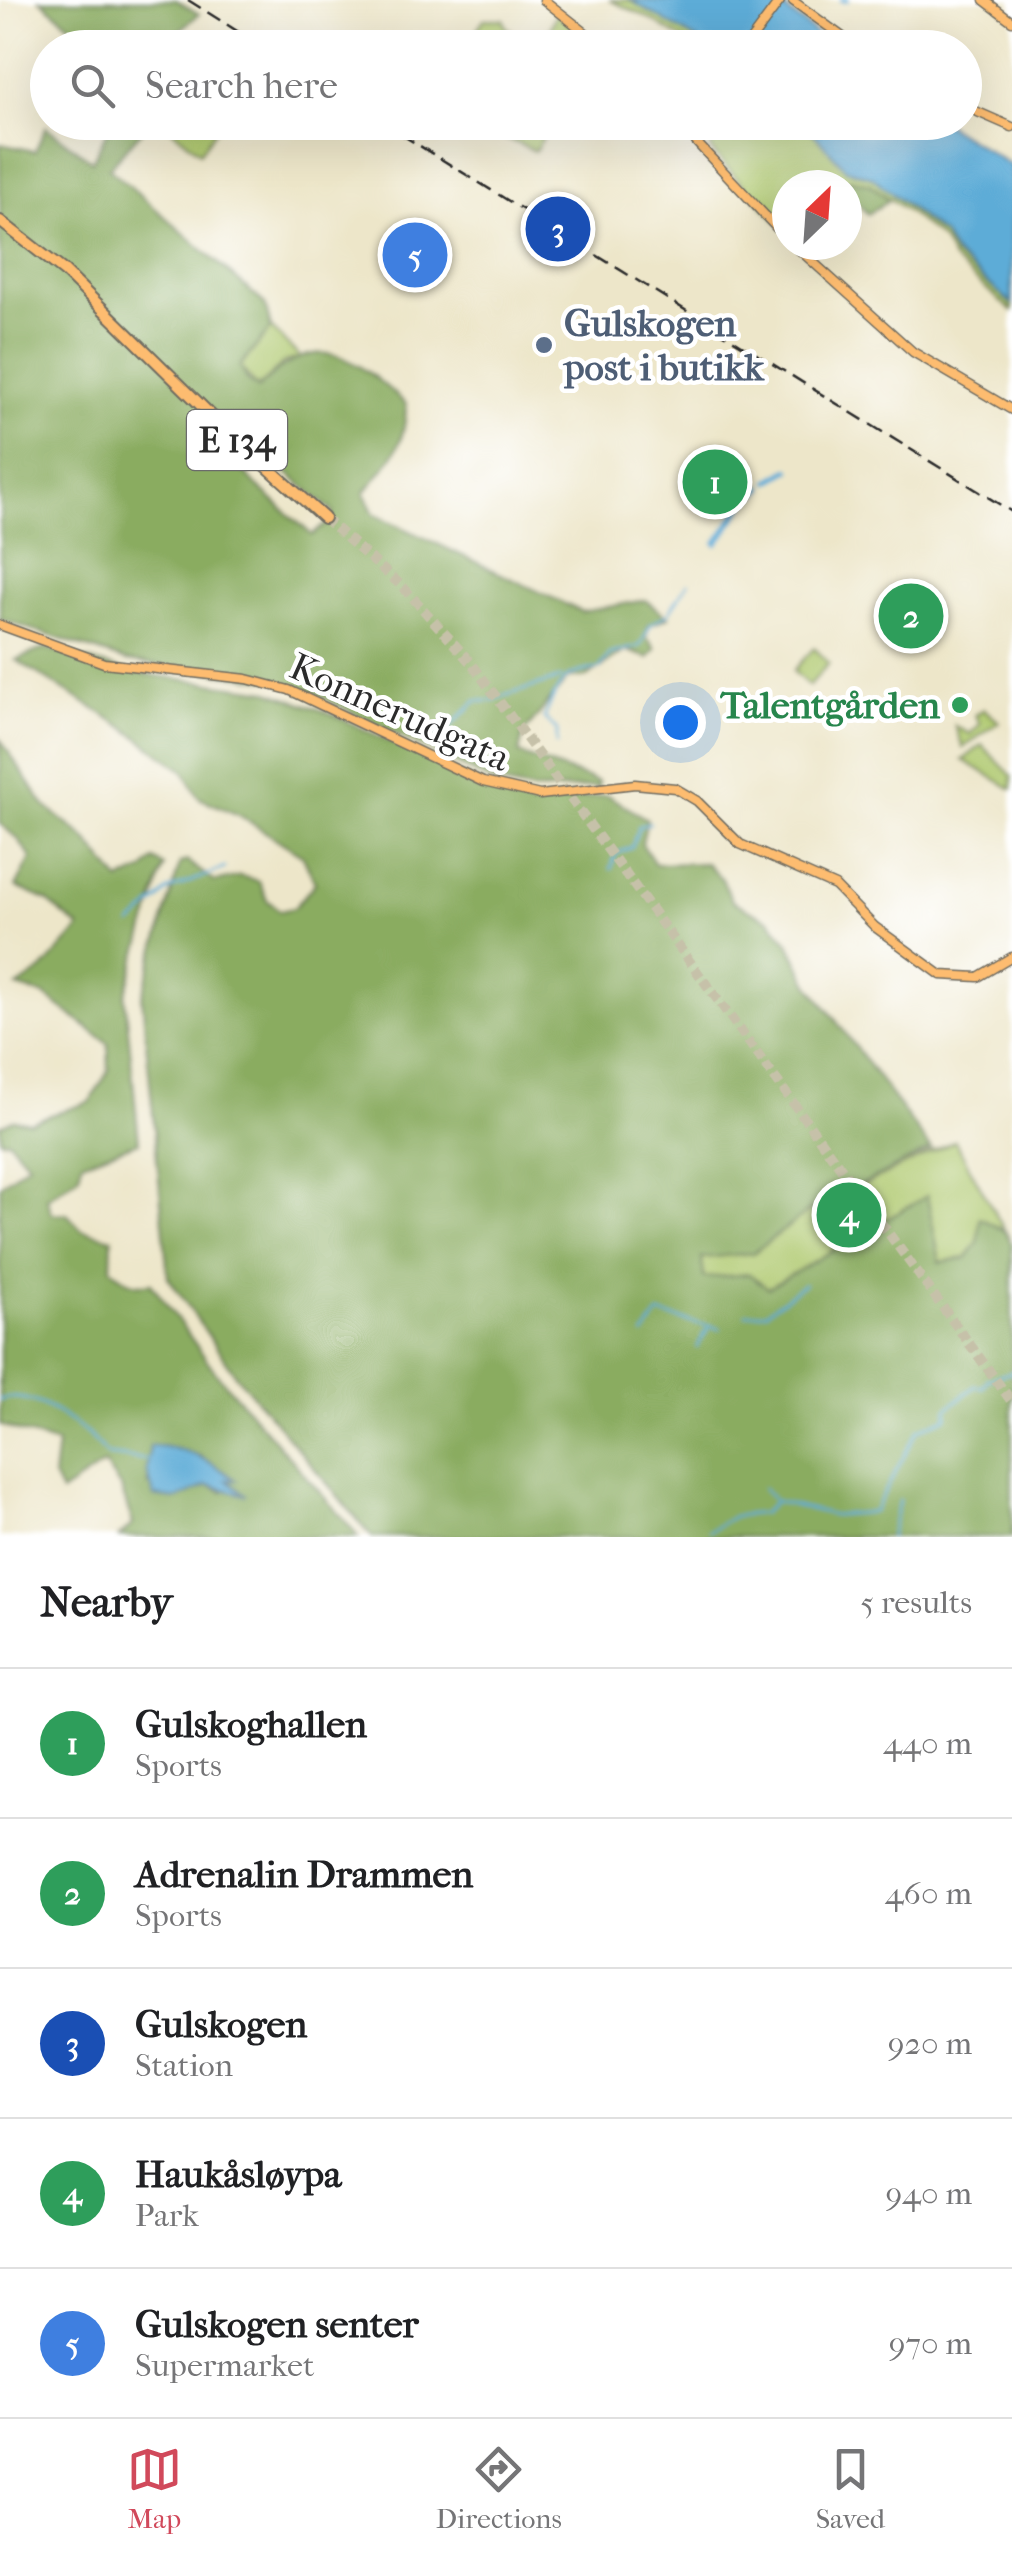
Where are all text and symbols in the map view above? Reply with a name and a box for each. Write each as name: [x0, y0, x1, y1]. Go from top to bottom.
search box: [30, 30, 982, 140]
icon: search: [65, 58, 120, 113]
text: Search here: [145, 63, 338, 108]
north arrow: [772, 170, 862, 260]
pin: 3: [526, 192, 590, 266]
pin: 5: [382, 218, 448, 292]
place label: Gulskogen post i butikk: [562, 301, 765, 390]
marker: Gulskogen post i butikk: [533, 334, 555, 356]
road number: E 134: [187, 410, 287, 470]
pin: 1: [682, 444, 748, 520]
pin: 2: [878, 578, 944, 654]
street label: Konnerudgata: [283, 644, 517, 781]
place label: Talentgården: [720, 683, 941, 728]
marker: Talentgården: [949, 694, 971, 716]
your location: [655, 697, 706, 748]
pin: 4: [816, 1178, 882, 1252]
text: Nearby: [40, 1578, 172, 1627]
text: 5 results: [860, 1584, 972, 1621]
text: Gulskoghallen: [135, 1702, 367, 1747]
text: 1: [67, 1725, 78, 1762]
text: 440 m: [883, 1725, 972, 1762]
text: Sports: [135, 1747, 222, 1784]
text: Adrenalin Drammen: [135, 1852, 473, 1897]
text: 2: [64, 1875, 81, 1912]
text: 460 m: [885, 1875, 972, 1912]
text: Sports: [135, 1897, 222, 1934]
text: Gulskogen: [135, 2002, 307, 2047]
text: 3: [66, 2025, 79, 2062]
text: 920 m: [888, 2025, 972, 2062]
text: Station: [135, 2047, 233, 2084]
text: Haukåsløypa: [135, 2152, 342, 2197]
text: 4: [63, 2175, 82, 2212]
text: 940 m: [885, 2175, 972, 2212]
text: Park: [135, 2197, 199, 2234]
text: Gulskogen senter: [135, 2302, 419, 2347]
text: 5: [66, 2325, 79, 2362]
text: 970 m: [889, 2325, 972, 2362]
text: Supermarket: [135, 2347, 314, 2384]
tab: Map: [127, 2442, 182, 2535]
tab: Directions: [436, 2442, 562, 2535]
tab: Saved: [816, 2442, 885, 2535]

